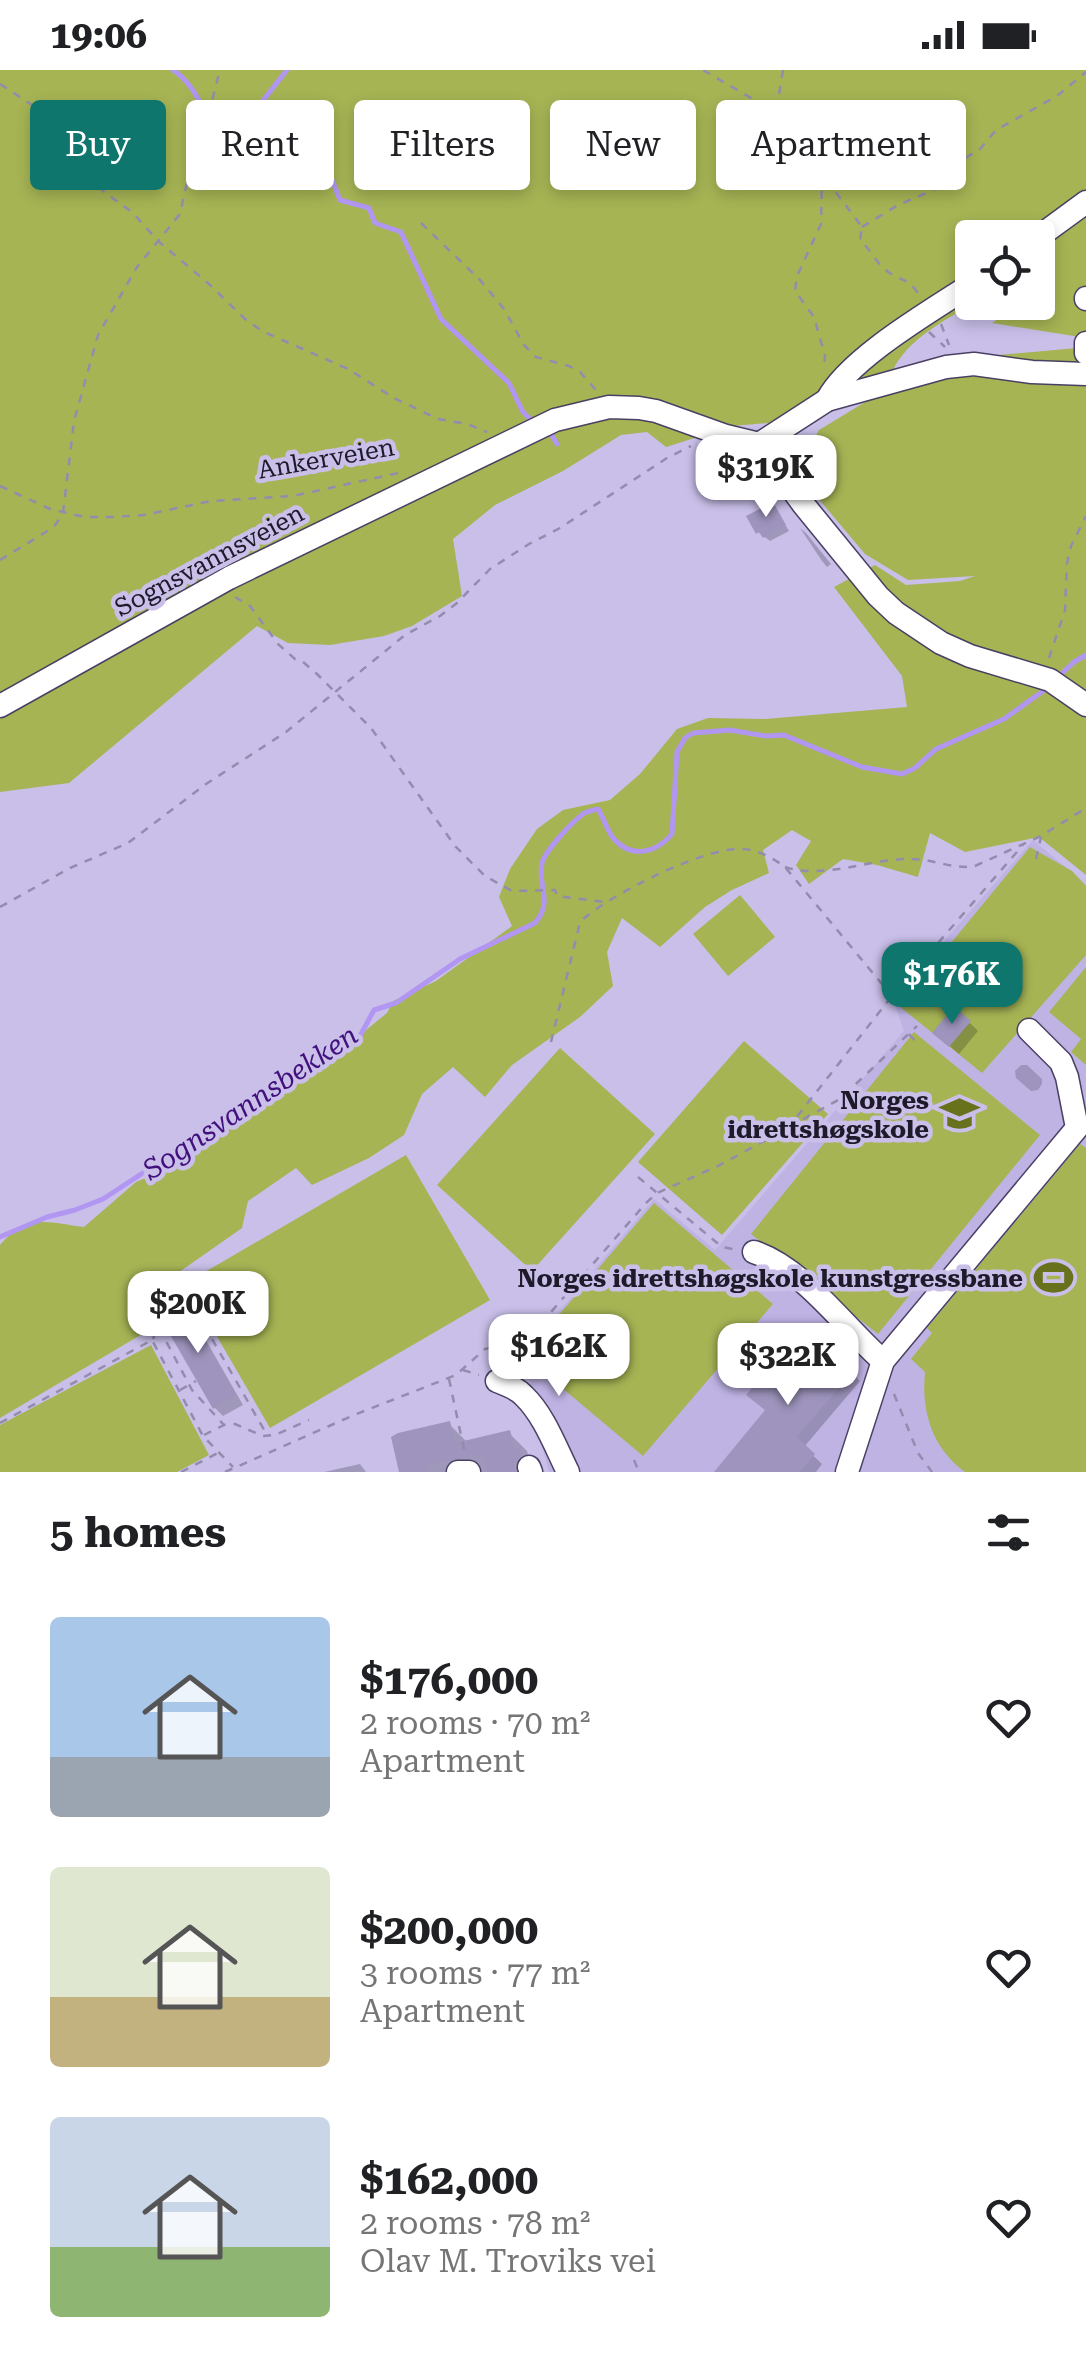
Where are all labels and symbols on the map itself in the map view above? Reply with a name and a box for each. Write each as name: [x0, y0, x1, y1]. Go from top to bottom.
street label: Ankerveien: [255, 432, 397, 485]
pin: $319K: [696, 435, 836, 520]
street label: Sognsvannsveien: [110, 498, 309, 623]
pin: $176K: [882, 942, 1022, 1027]
water label: Sognsvannsbekken: [136, 1018, 364, 1187]
place label: Norges idrettshøgskole: [728, 1086, 929, 1144]
school or university icon: Norges idrettshøgskole: [938, 1093, 980, 1135]
sports icon: Norges idrettshøgskole kunstgressbane: [1032, 1257, 1074, 1299]
place label: Norges idrettshøgskole kunstgressbane: [517, 1264, 1023, 1293]
pin: $200K: [128, 1271, 268, 1356]
pin: $162K: [489, 1314, 629, 1399]
pin: $322K: [718, 1323, 858, 1408]

